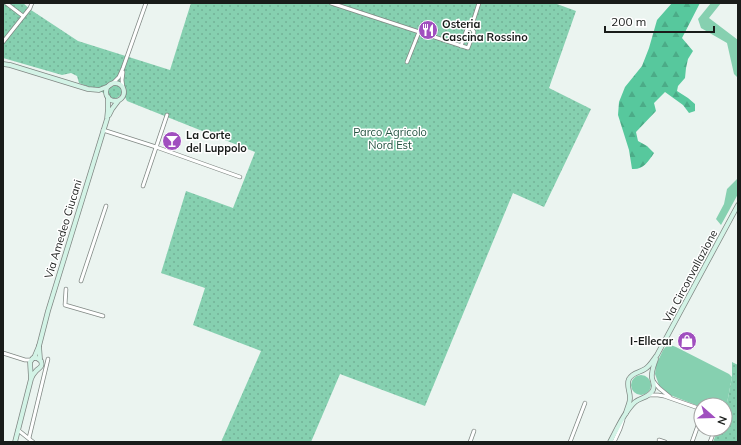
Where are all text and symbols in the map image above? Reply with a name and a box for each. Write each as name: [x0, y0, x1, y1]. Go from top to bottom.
scale bar: [605, 8, 714, 34]
text: 200 m: [611, 14, 646, 29]
place label: Osteria Cascina Rossino: [442, 17, 528, 44]
restaurant icon: Osteria Cascina Rossino: [417, 19, 439, 41]
park label: Parco Agricolo Nord Est: [353, 125, 427, 152]
place label: La Corte del Luppolo: [186, 128, 247, 155]
bar icon: La Corte del Luppolo: [161, 130, 183, 152]
street label: Via Amedeo Ciucani: [41, 178, 85, 280]
street label: Via Circonvallazione: [660, 227, 720, 325]
shop icon: I-Ellecar: [676, 330, 698, 352]
place label: I-Ellecar: [630, 334, 674, 348]
north arrow: [693, 397, 733, 437]
text: N: [714, 414, 730, 427]

